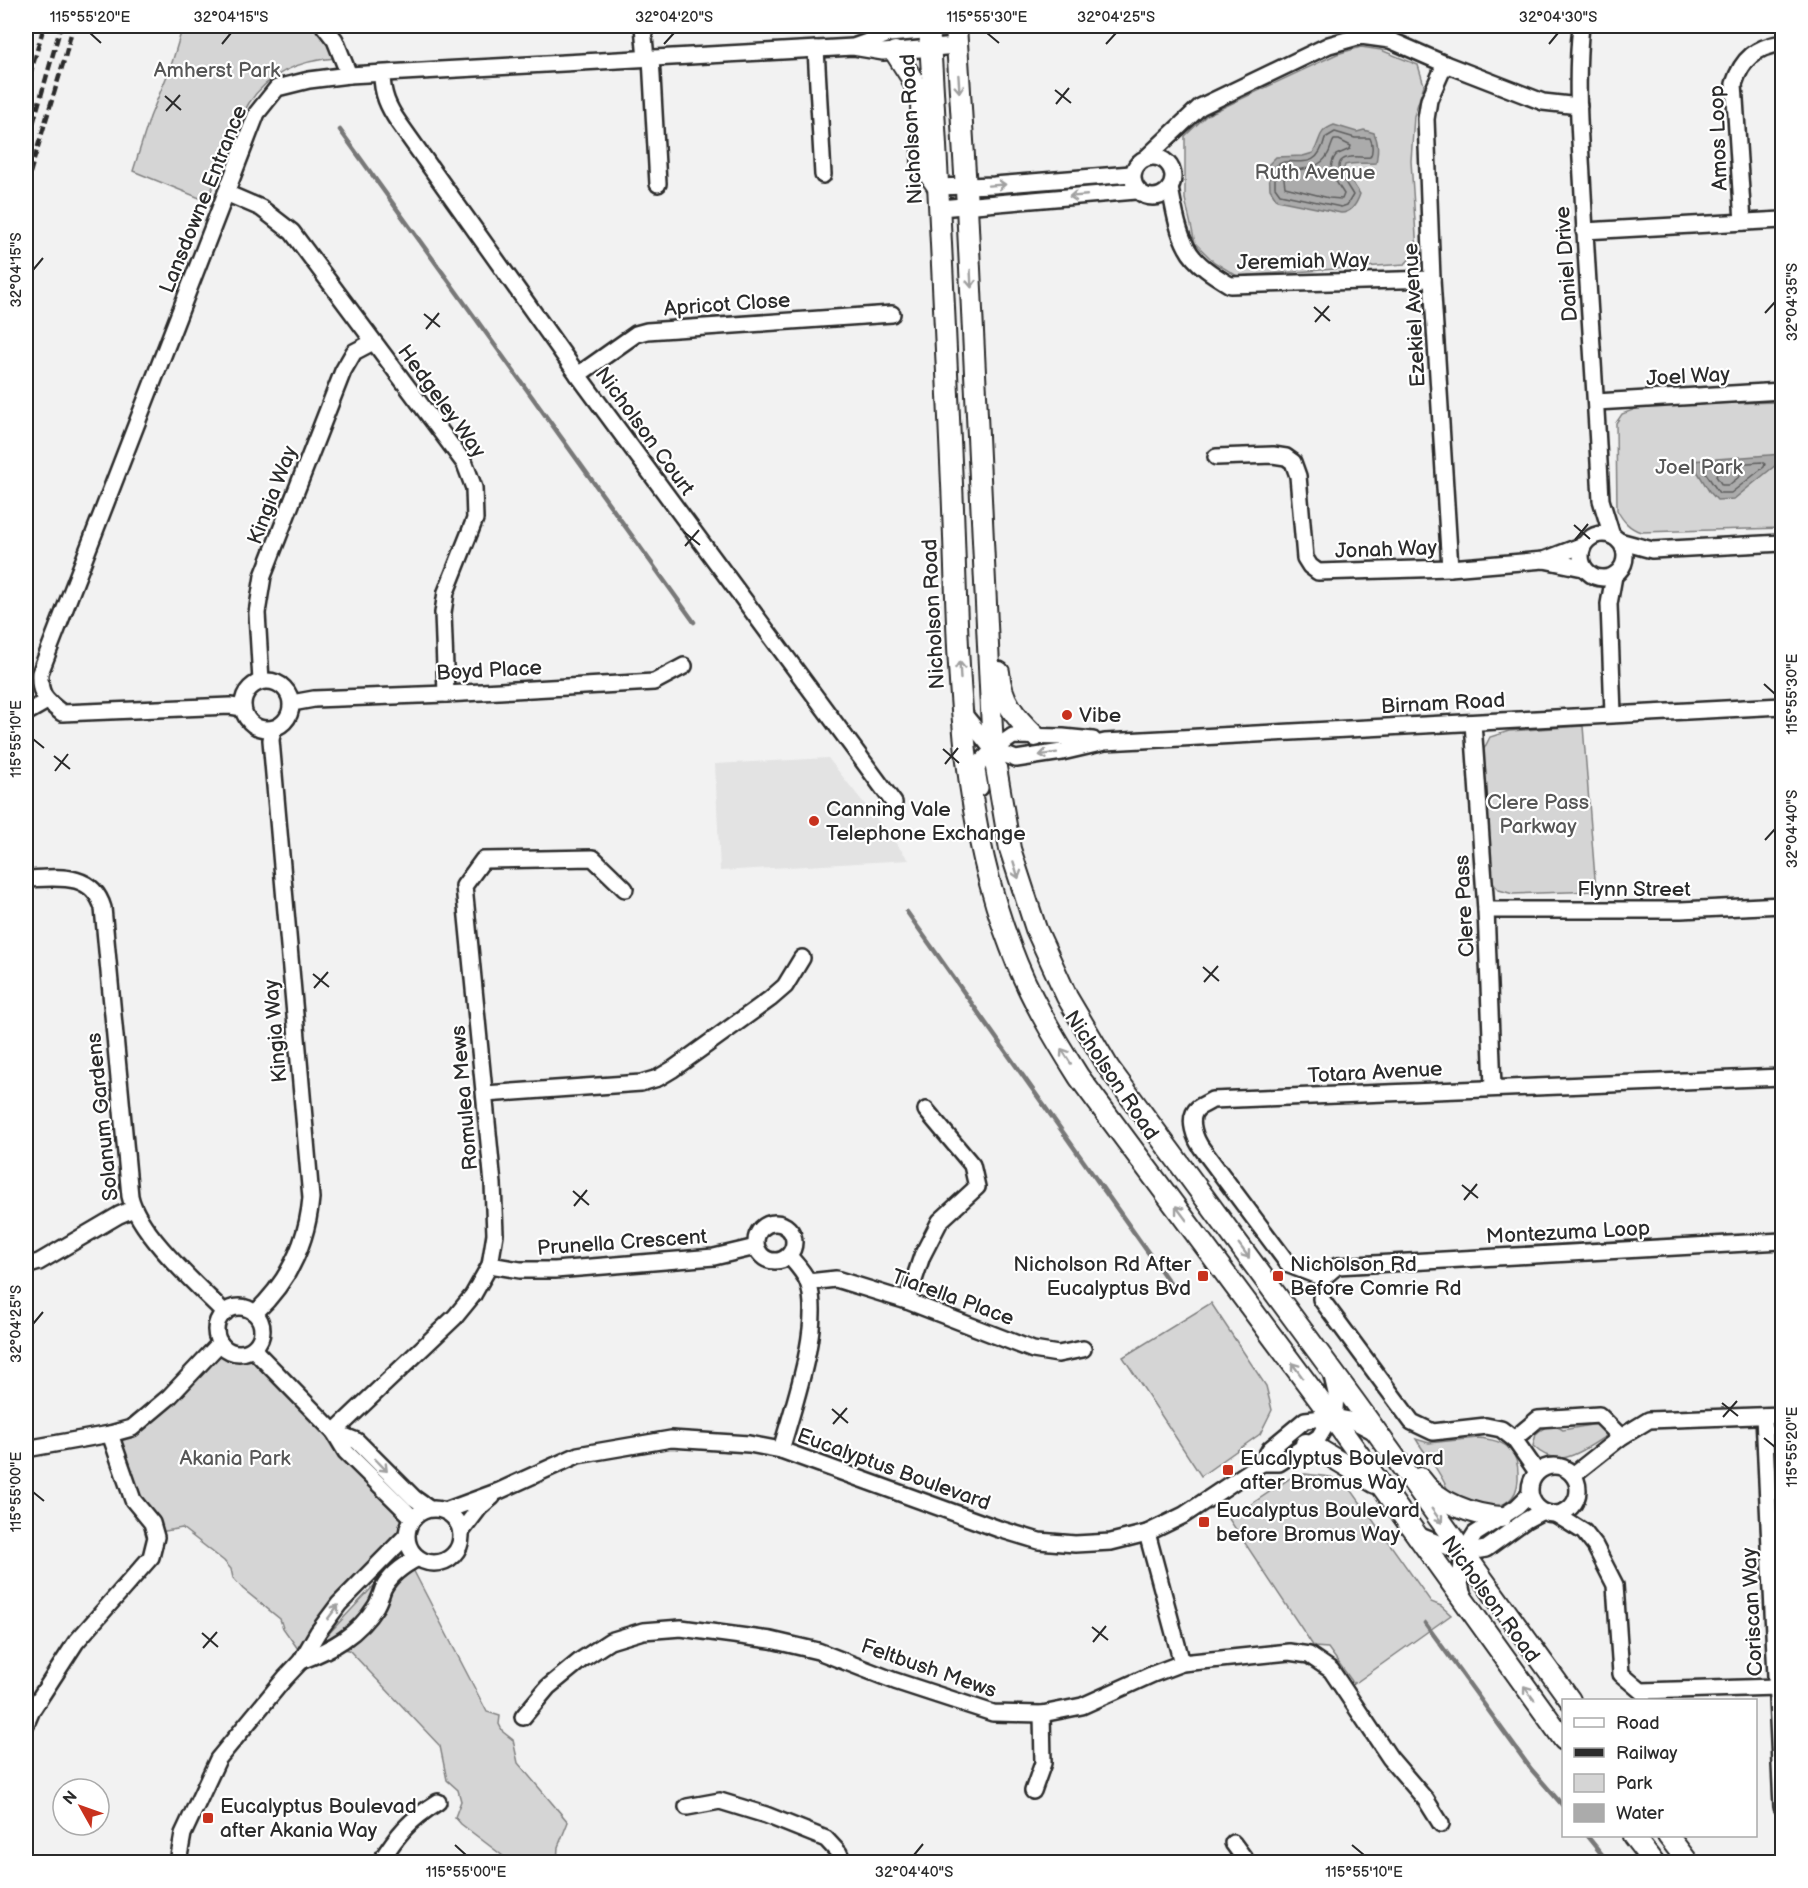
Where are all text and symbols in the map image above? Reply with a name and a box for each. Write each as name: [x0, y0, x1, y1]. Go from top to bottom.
text: 115°55'20"E: [50, 8, 130, 27]
text: 32°04'15"S: [194, 8, 268, 27]
text: 32°04'20"S: [635, 8, 713, 27]
text: 115°55'30"E: [946, 8, 1028, 27]
text: 32°04'25"S: [1077, 8, 1155, 27]
text: 32°04'30"S: [1519, 8, 1597, 27]
street label: Nicholson Road: [895, 53, 928, 205]
park label: Amherst Park: [154, 58, 281, 83]
one-way arrow: [954, 73, 965, 93]
street label: Amos Loop: [1704, 85, 1733, 191]
street label: Lansdowne Entrance: [154, 102, 253, 297]
park label: Ruth Avenue: [1255, 160, 1375, 185]
one-way arrow: [986, 179, 1006, 190]
one-way arrow: [1069, 191, 1089, 202]
street label: Daniel Drive: [1550, 205, 1583, 323]
text: 32°04'15"S: [7, 233, 26, 307]
street label: Ezekiel Avenue: [1398, 242, 1431, 388]
street label: Jeremiah Way: [1237, 248, 1370, 275]
text: 32°04'35"S: [1783, 263, 1802, 341]
one-way arrow: [965, 268, 976, 288]
street label: Apricot Close: [663, 288, 791, 321]
street label: Hedgeley Way: [392, 340, 491, 463]
street label: Nicholson Court: [590, 362, 700, 501]
street label: Joel Way: [1646, 362, 1731, 391]
street label: Kingia Way: [242, 442, 303, 548]
park label: Joel Park: [1655, 455, 1743, 480]
street label: Jonah Way: [1335, 535, 1438, 564]
street label: Nicholson Road: [917, 538, 950, 690]
text: 115°55'30"E: [1783, 653, 1802, 735]
street label: Boyd Place: [435, 655, 543, 686]
one-way arrow: [954, 661, 965, 681]
street label: Birnam Road: [1380, 688, 1506, 719]
text: 115°55'10"E: [7, 700, 26, 778]
place label: Vibe: [1079, 703, 1121, 728]
marker: Vibe: [1060, 708, 1074, 722]
one-way arrow: [1039, 748, 1058, 759]
park label: Clere Pass Parkway: [1487, 790, 1589, 839]
text: 32°04'40"S: [1783, 790, 1802, 868]
place label: Canning Vale Telephone Exchange: [826, 797, 1026, 846]
marker: Canning Vale Telephone Exchange: [807, 814, 821, 828]
street label: Clere Pass: [1449, 854, 1480, 958]
one-way arrow: [1011, 860, 1022, 879]
street label: Flynn Street: [1577, 877, 1691, 902]
street label: Kingia Way: [258, 978, 292, 1084]
street label: Nicholson Road: [1059, 1006, 1164, 1145]
street label: Romulea Mews: [446, 1024, 483, 1171]
street label: Solanum Gardens: [81, 1032, 124, 1202]
one-way arrow: [1060, 1048, 1072, 1065]
street label: Totara Avenue: [1307, 1056, 1443, 1089]
one-way arrow: [1174, 1206, 1187, 1222]
street label: Montezuma Loop: [1485, 1216, 1651, 1249]
street label: Prunella Crescent: [536, 1224, 708, 1261]
one-way arrow: [1238, 1242, 1250, 1258]
place label: Nicholson Rd After Eucalyptus Bvd: [1013, 1252, 1191, 1301]
place label: Nicholson Rd Before Comrie Rd: [1290, 1252, 1462, 1301]
street label: Tiarella Place: [888, 1264, 1017, 1331]
marker: Nicholson Rd After Eucalyptus Bvd: [1196, 1269, 1210, 1283]
marker: Nicholson Rd Before Comrie Rd: [1271, 1269, 1285, 1283]
text: 32°04'25"S: [7, 1285, 26, 1363]
one-way arrow: [1290, 1363, 1303, 1379]
text: 115°55'20"E: [1783, 1407, 1802, 1487]
street label: Eucalyptus Boulevard: [794, 1423, 994, 1516]
park label: Akania Park: [179, 1446, 291, 1471]
place label: Eucalyptus Boulevard after Bromus Way: [1240, 1446, 1444, 1495]
text: 115°55'00"E: [7, 1452, 26, 1532]
one-way arrow: [374, 1457, 388, 1472]
marker: Eucalyptus Boulevard after Bromus Way: [1221, 1463, 1235, 1477]
place label: Eucalyptus Boulevard before Bromus Way: [1216, 1498, 1420, 1547]
one-way arrow: [1431, 1507, 1443, 1523]
marker: Eucalyptus Boulevard before Bromus Way: [1197, 1515, 1211, 1529]
street label: Nicholson Road: [1436, 1531, 1545, 1668]
street label: Coriscan Way: [1737, 1547, 1768, 1677]
one-way arrow: [327, 1604, 340, 1620]
street label: Feltbush Mews: [858, 1634, 1000, 1703]
one-way arrow: [1523, 1685, 1535, 1701]
legend: [1562, 1699, 1757, 1837]
text: Road: [1616, 1713, 1660, 1734]
text: Railway: [1616, 1743, 1678, 1764]
text: Park: [1616, 1773, 1652, 1794]
north arrow: [51, 1777, 111, 1837]
text: N: [60, 1788, 82, 1809]
place label: Eucalyptus Boulevad after Akania Way: [220, 1794, 417, 1843]
text: Water: [1616, 1803, 1664, 1824]
marker: Eucalyptus Boulevad after Akania Way: [201, 1811, 215, 1825]
text: 115°55'00"E: [426, 1863, 506, 1882]
text: 32°04'40"S: [875, 1863, 953, 1882]
text: 115°55'10"E: [1325, 1863, 1403, 1882]

